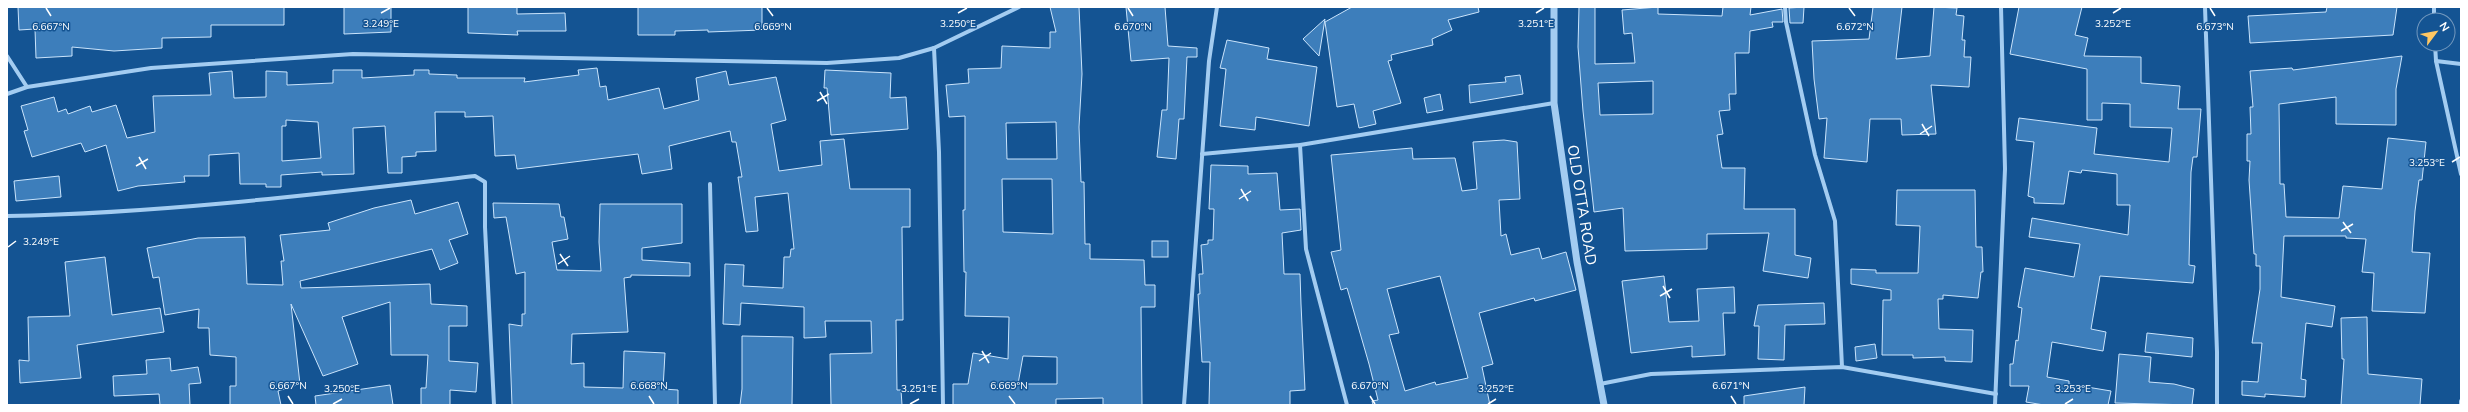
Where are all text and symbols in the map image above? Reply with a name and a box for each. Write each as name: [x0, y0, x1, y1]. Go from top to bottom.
north arrow: [2416, 12, 2456, 52]
text: 3.249°E: [363, 17, 399, 30]
text: 3.250°E: [940, 17, 976, 30]
text: 3.251°E: [1518, 17, 1554, 30]
text: 3.252°E: [2095, 17, 2131, 30]
text: N: [2436, 19, 2453, 34]
text: 6.667°N: [32, 20, 70, 33]
text: 6.669°N: [754, 20, 792, 33]
text: 6.670°N: [1114, 20, 1152, 33]
text: 6.672°N: [1836, 20, 1874, 33]
text: 6.673°N: [2196, 20, 2234, 33]
street label: OLD OTTA ROAD: [1564, 143, 1601, 267]
text: 3.253°E: [2409, 156, 2445, 169]
text: 3.249°E: [23, 235, 59, 248]
text: 6.667°N: [269, 379, 307, 392]
text: 6.668°N: [630, 379, 668, 392]
text: 6.669°N: [990, 379, 1028, 392]
text: 6.670°N: [1351, 379, 1389, 392]
text: 6.671°N: [1712, 379, 1750, 392]
text: 3.250°E: [324, 382, 360, 395]
text: 3.251°E: [901, 382, 937, 395]
text: 3.252°E: [1478, 382, 1514, 395]
text: 3.253°E: [2055, 382, 2091, 395]

